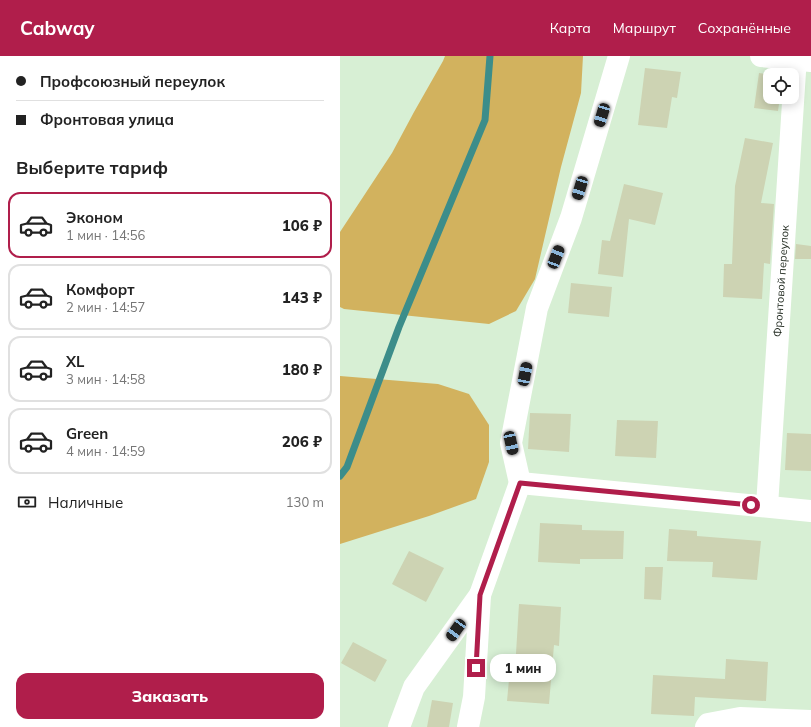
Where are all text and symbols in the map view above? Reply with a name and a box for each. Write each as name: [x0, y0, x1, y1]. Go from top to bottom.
text: Cabway: [20, 16, 95, 40]
text: Карта: [550, 19, 591, 37]
text: Маршрут: [613, 19, 676, 37]
text: Сохранённые: [698, 19, 791, 37]
map controls: [763, 68, 799, 104]
button: locate: [763, 68, 799, 104]
text: Профсоюзный переулок: [40, 72, 225, 91]
car: [593, 102, 611, 128]
text: Фронтовая улица: [40, 110, 174, 129]
text: Выберите тариф: [16, 156, 168, 179]
car: [571, 175, 589, 201]
icon: car: [18, 207, 54, 243]
text: Эконом: [66, 208, 123, 227]
text: 106 ₽: [282, 216, 322, 235]
street label: Фронтовой переулок: [770, 224, 792, 338]
text: 1 мин · 14:56: [66, 227, 145, 243]
car: [546, 244, 566, 270]
icon: car: [18, 279, 54, 315]
text: Комфорт: [66, 280, 135, 299]
text: 143 ₽: [282, 288, 322, 307]
text: 2 мин · 14:57: [66, 299, 145, 315]
icon: car: [18, 351, 54, 387]
text: XL: [66, 352, 84, 371]
text: 180 ₽: [282, 360, 322, 379]
car: [517, 361, 533, 387]
text: 3 мин · 14:58: [66, 371, 145, 387]
icon: car: [18, 423, 54, 459]
text: Green: [66, 424, 108, 443]
car: [503, 430, 519, 456]
text: 206 ₽: [282, 432, 322, 451]
text: 4 мин · 14:59: [66, 443, 145, 459]
icon: cash: [16, 491, 38, 513]
text: Наличные: [48, 493, 123, 512]
text: 130 m: [286, 494, 324, 510]
route start: [742, 496, 760, 514]
car: [444, 617, 468, 643]
callout: 1 мин: [490, 654, 556, 682]
route end: [467, 659, 485, 677]
text: 1 мин: [504, 660, 542, 676]
button: Заказать: [16, 673, 324, 719]

